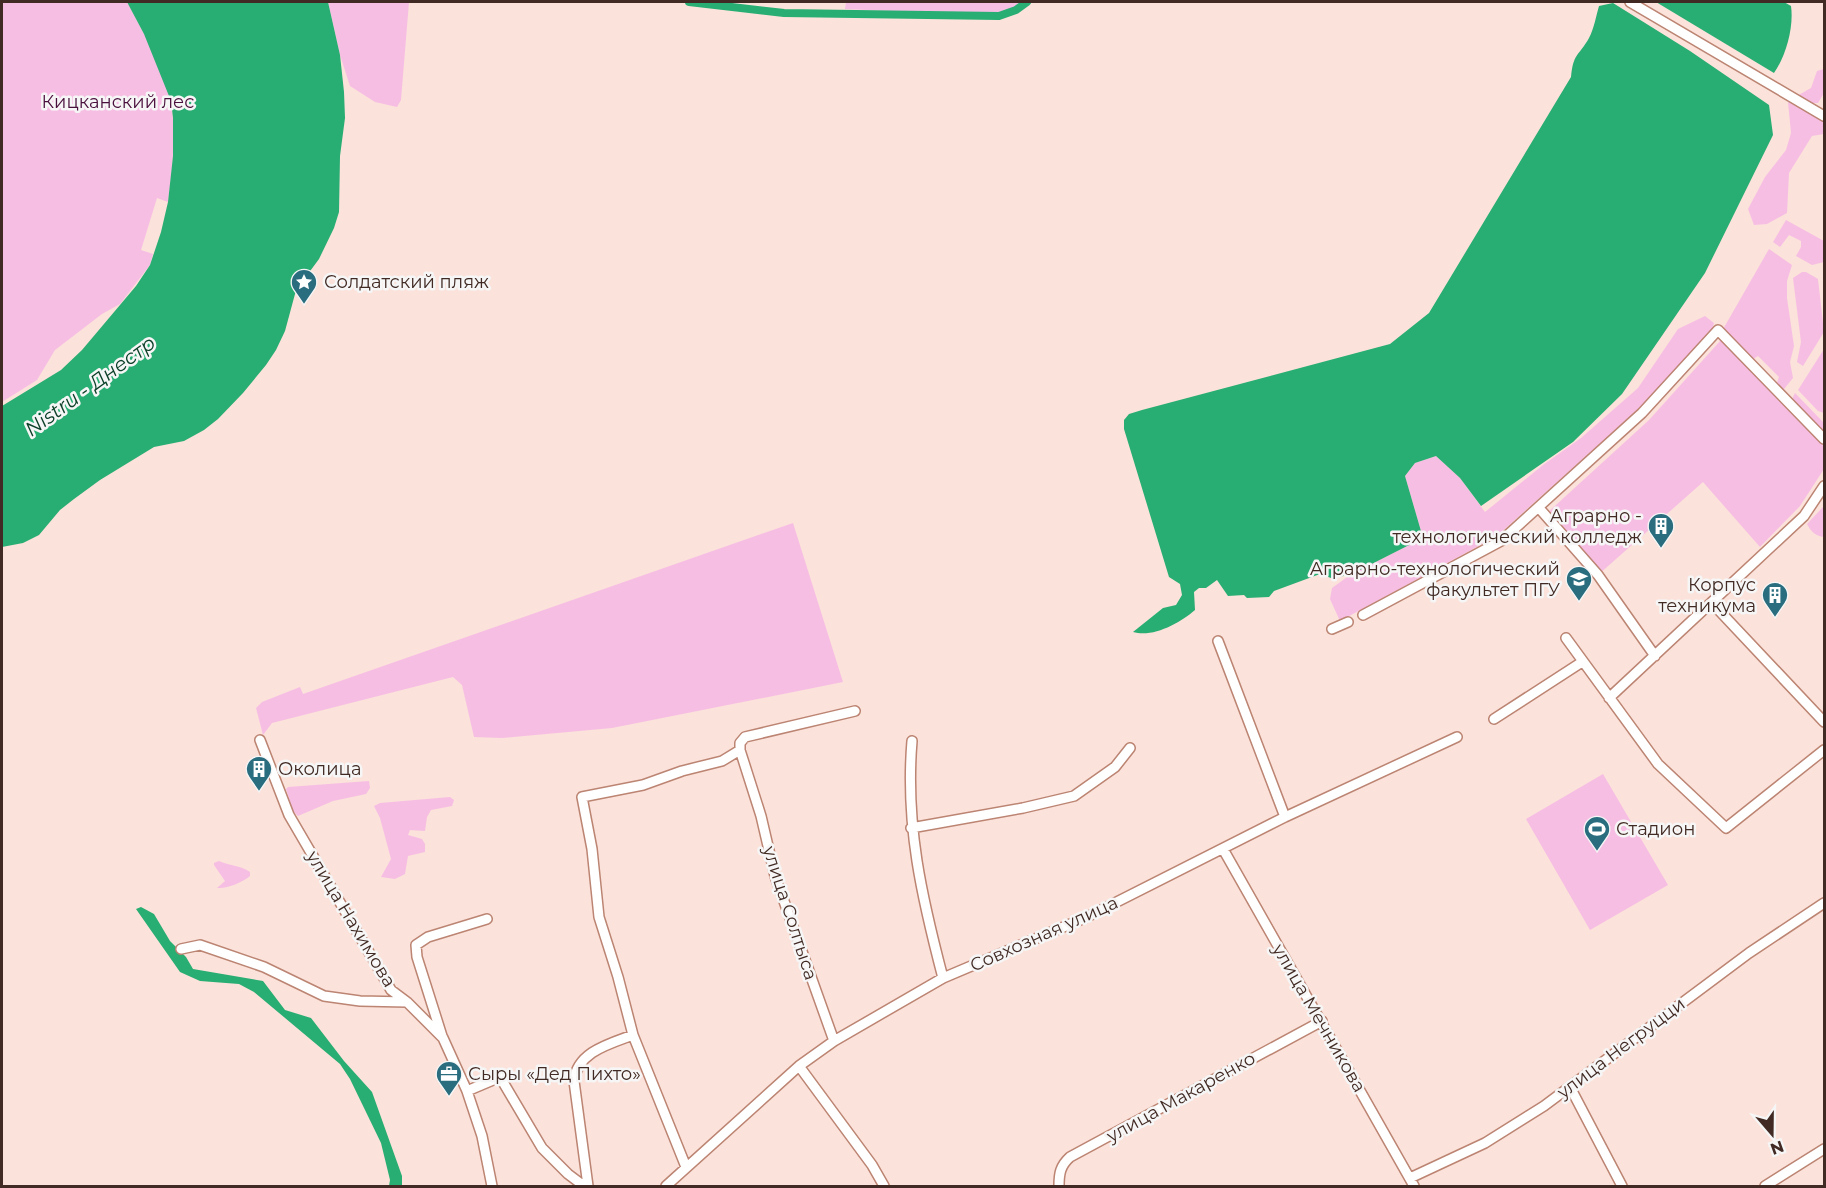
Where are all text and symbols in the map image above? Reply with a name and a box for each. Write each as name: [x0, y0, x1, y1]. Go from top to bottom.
park label: Кицканский лес: [42, 91, 194, 113]
place icon: Солдатский пляж: [289, 267, 319, 305]
place label: Солдатский пляж: [324, 271, 489, 293]
water label: Nistru - Днестр: [20, 331, 160, 441]
place label: Аграрно - технологический колледж: [1392, 505, 1642, 548]
building icon: Аграрно - технологический колледж: [1646, 511, 1676, 549]
place label: Аграрно-технологический факультет ПГУ: [1310, 558, 1561, 601]
school or university icon: Аграрно-технологический факультет ПГУ: [1564, 564, 1594, 602]
place label: Корпус техникума: [1658, 574, 1756, 617]
building icon: Корпус техникума: [1760, 580, 1790, 618]
building icon: Околица: [244, 754, 274, 792]
place label: Околица: [278, 758, 361, 780]
sports icon: Стадион: [1582, 814, 1612, 852]
place label: Стадион: [1616, 818, 1695, 840]
street label: улица Солтыса: [758, 842, 822, 983]
street label: улица Нахимова: [301, 846, 400, 991]
street label: Совхозная улица: [967, 892, 1121, 976]
street label: улица Мечникова: [1267, 939, 1370, 1096]
street label: улица Негруцци: [1552, 993, 1689, 1104]
street label: улица Макаренко: [1102, 1047, 1259, 1148]
office icon: Сыры «Дед Пихто»: [434, 1059, 464, 1097]
place label: Сыры «Дед Пихто»: [468, 1063, 641, 1085]
north arrow: [1742, 1104, 1802, 1164]
text: N: [1768, 1136, 1786, 1159]

